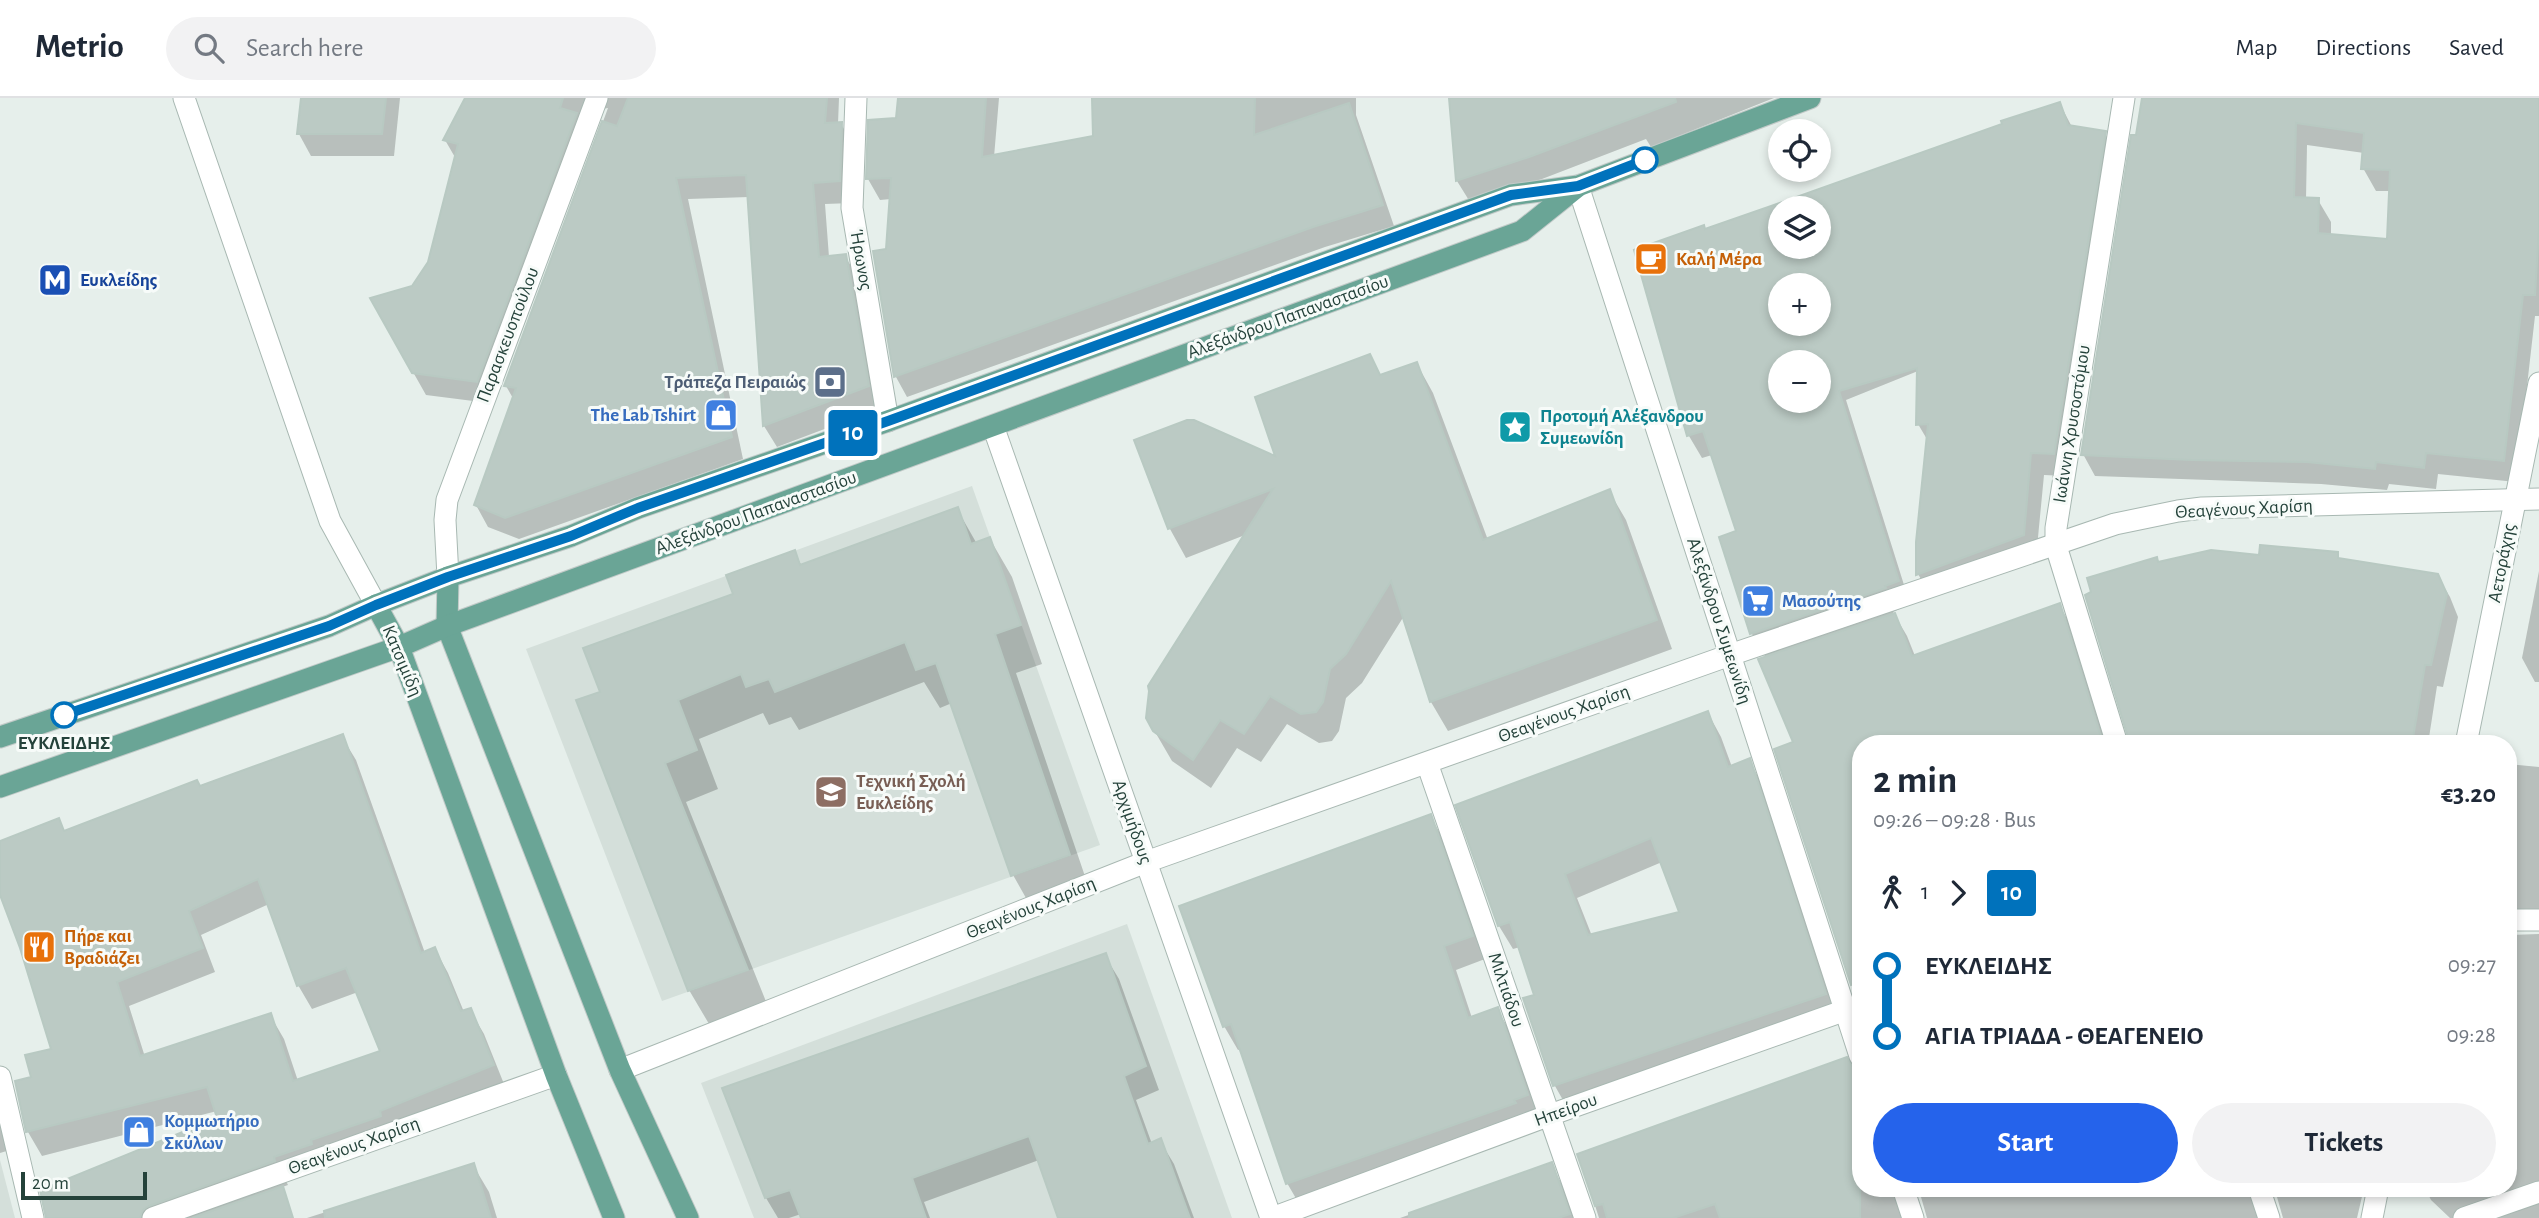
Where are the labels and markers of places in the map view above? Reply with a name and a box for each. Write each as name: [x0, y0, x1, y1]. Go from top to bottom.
unlabelled marker: [1632, 147, 1658, 173]
cafe icon: Καλή Μέρα: [1632, 240, 1670, 278]
place label: Καλή Μέρα: [1676, 250, 1762, 269]
metro station icon: Ευκλείδης: [36, 261, 74, 299]
place label: Ευκλείδης: [80, 271, 158, 290]
bank icon: Τράπεζα Πειραιώς: [811, 363, 849, 401]
place label: Τράπεζα Πειραιώς: [664, 373, 806, 392]
shop icon: The Lab Tshirt: [702, 396, 740, 434]
place label: The Lab Tshirt: [590, 406, 697, 425]
place label: Προτομή Αλέξανδρου Συμεωνίδη: [1540, 407, 1704, 448]
place icon: Προτομή Αλέξανδρου Συμεωνίδη: [1496, 408, 1534, 446]
supermarket icon: Μασούτης: [1739, 582, 1777, 620]
place label: Μασούτης: [1782, 592, 1862, 611]
marker: ΕΥΚΛΕΙΔΗΣ: [51, 702, 77, 728]
place label: ΕΥΚΛΕΙΔΗΣ: [18, 734, 110, 753]
place label: Τεχνική Σχολή Ευκλείδης: [856, 772, 966, 813]
school or university icon: Τεχνική Σχολή Ευκλείδης: [812, 773, 850, 811]
place label: Πήρε και Βραδιάζει: [64, 927, 140, 968]
restaurant icon: Πήρε και Βραδιάζει: [20, 928, 58, 966]
place label: Κομμωτήριο Σκύλων: [164, 1112, 259, 1153]
shop icon: Κομμωτήριο Σκύλων: [120, 1113, 158, 1151]

